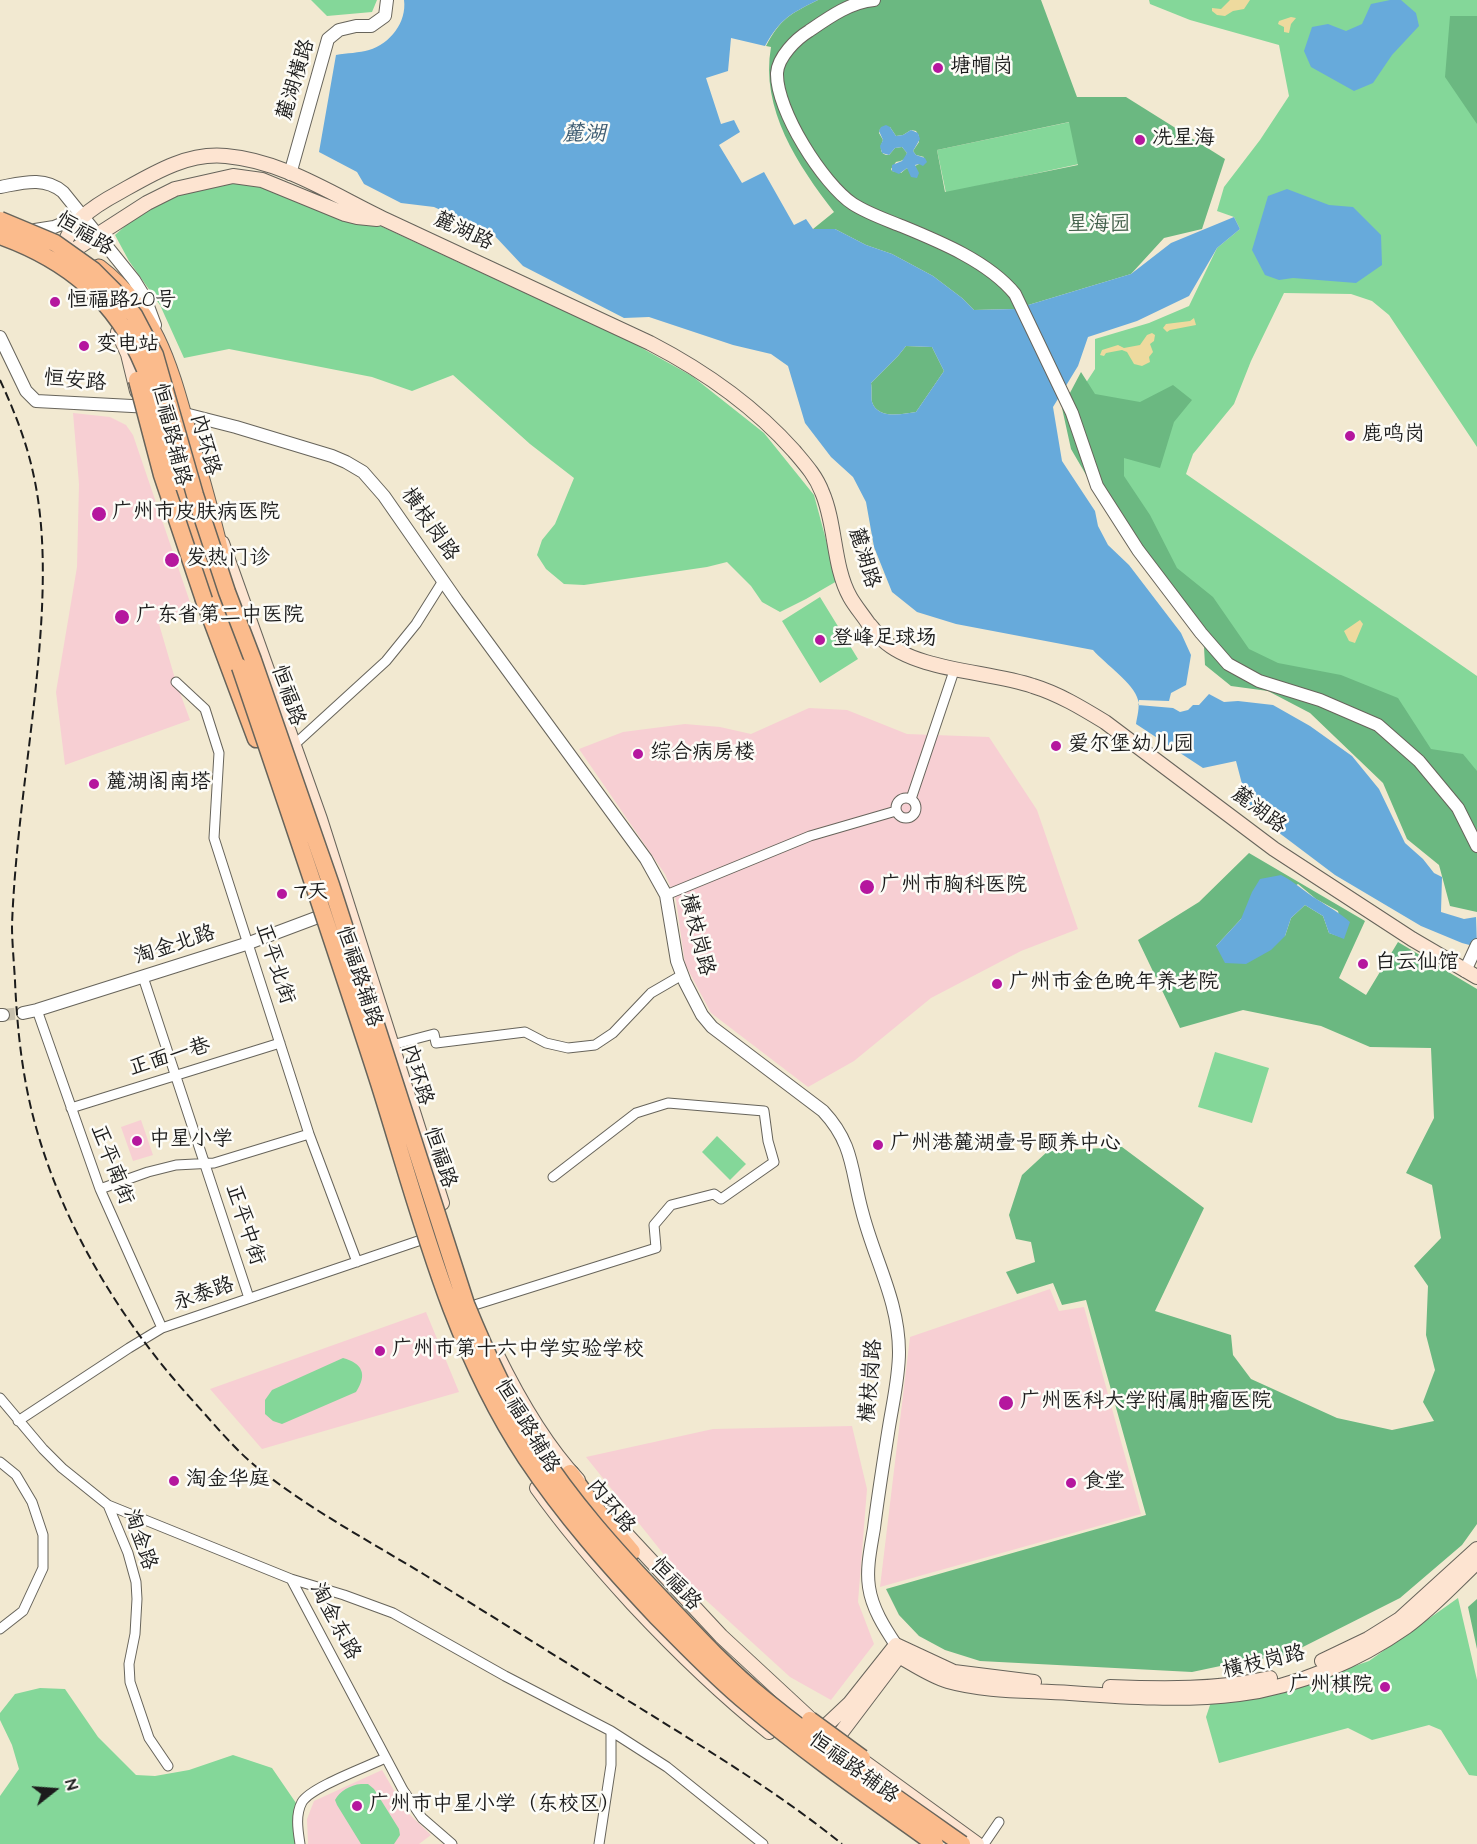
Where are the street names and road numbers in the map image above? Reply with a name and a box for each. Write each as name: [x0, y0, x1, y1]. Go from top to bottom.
street label: 麓湖横路: [273, 36, 321, 124]
street label: 麓湖路: [429, 207, 497, 257]
street label: 恒福路: [51, 208, 117, 262]
street label: 恒安路: [43, 367, 107, 397]
street label: 恒福路辅路: [145, 381, 195, 489]
street label: 内环路: [184, 411, 224, 479]
street label: 横枝岗路: [395, 483, 463, 567]
street label: 麓湖路: [842, 524, 884, 592]
street label: 恒福路: [265, 662, 309, 730]
street label: 麓湖路: [1225, 782, 1291, 840]
street label: 横枝岗路: [674, 891, 718, 979]
street label: 正平北街: [249, 920, 299, 1008]
street label: 淘金北路: [131, 921, 219, 971]
street label: 恒福路辅路: [330, 923, 386, 1031]
street label: 正面一巷: [126, 1034, 214, 1082]
street label: 内环路: [395, 1041, 437, 1109]
street label: 正平南街: [84, 1121, 138, 1209]
street label: 恒福路: [417, 1124, 461, 1192]
street label: 正平中街: [219, 1181, 269, 1269]
street label: 永泰路: [170, 1273, 238, 1317]
street label: 横枝岗路: [856, 1338, 888, 1424]
street label: 恒福路辅路: [488, 1376, 564, 1478]
street label: 内环路: [580, 1475, 640, 1539]
street label: 淘金路: [117, 1506, 161, 1574]
street label: 恒福路: [644, 1553, 706, 1617]
street label: 淘金东路: [303, 1579, 365, 1665]
street label: 横枝岗路: [1220, 1641, 1308, 1685]
street label: 恒福路辅路: [803, 1728, 903, 1810]

